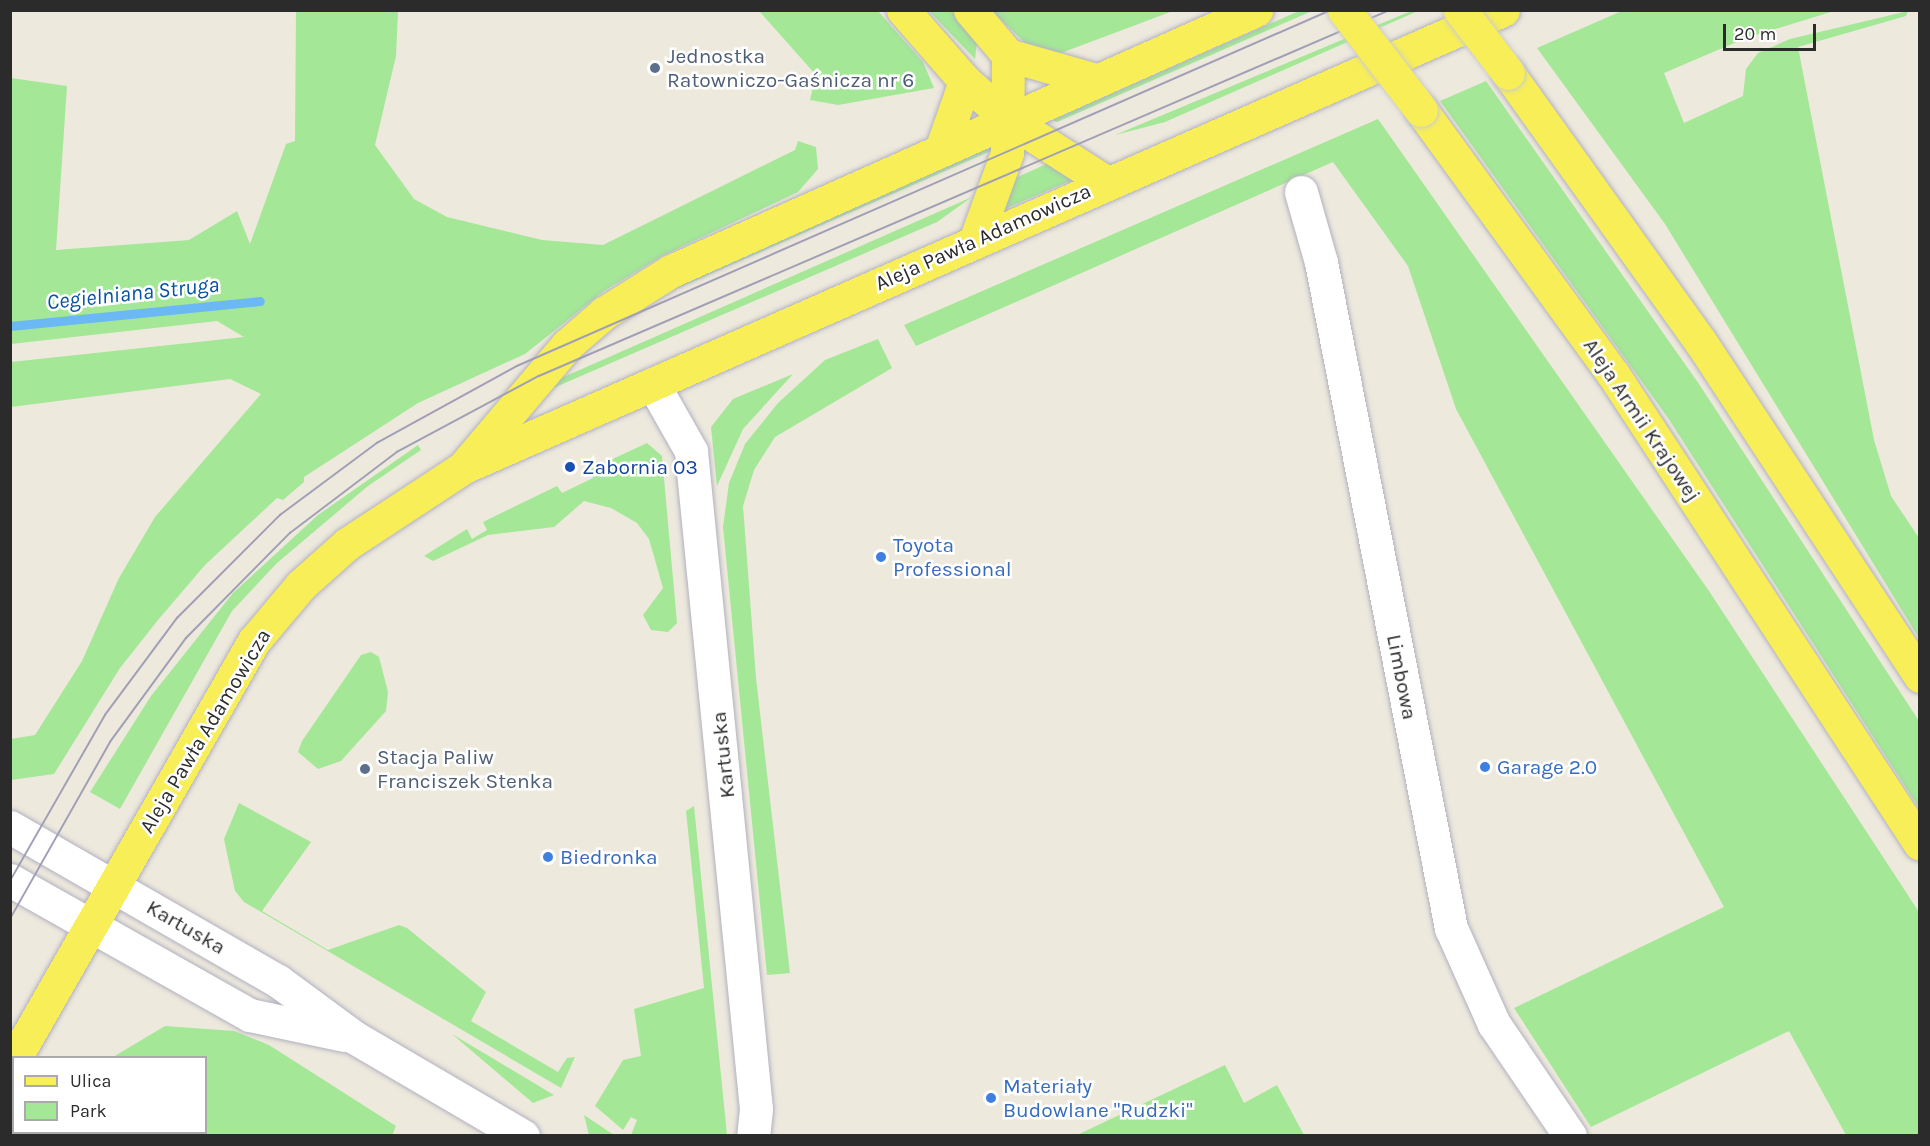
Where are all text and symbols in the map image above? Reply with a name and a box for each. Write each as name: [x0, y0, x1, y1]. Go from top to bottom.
scale bar: [1726, 12, 1819, 50]
text: 20 m: [1734, 23, 1776, 45]
place label: Jednostka Ratowniczo-Gaśnicza nr 6: [667, 43, 914, 93]
marker: Jednostka Ratowniczo-Gaśnicza nr 6: [648, 61, 662, 75]
street label: Aleja Pawła Adamowicza: [871, 178, 1095, 296]
water label: Cegielniana Struga: [46, 272, 220, 316]
street label: Aleja Armii Krajowej: [1578, 334, 1706, 506]
place label: Zabornia 03: [582, 454, 698, 480]
marker: Zabornia 03: [563, 460, 577, 474]
place label: Toyota Professional: [893, 532, 1012, 582]
marker: Toyota Professional: [874, 550, 888, 564]
street label: Aleja Pawła Adamowicza: [134, 624, 276, 838]
street label: Limbowa: [1381, 632, 1423, 722]
street label: Kartuska: [706, 710, 740, 800]
place label: Stacja Paliw Franciszek Stenka: [377, 744, 553, 794]
place label: Garage 2.0: [1497, 754, 1597, 780]
marker: Garage 2.0: [1478, 760, 1492, 774]
marker: Stacja Paliw Franciszek Stenka: [358, 762, 372, 776]
place label: Biedronka: [560, 844, 658, 870]
marker: Biedronka: [541, 850, 555, 864]
street label: Kartuska: [142, 894, 230, 960]
legend: [12, 1056, 207, 1134]
text: Ulica: [70, 1070, 111, 1092]
place label: Materiały Budowlane "Rudzki": [1003, 1073, 1193, 1123]
marker: Materiały Budowlane "Rudzki": [984, 1091, 998, 1105]
text: Park: [70, 1100, 107, 1122]

